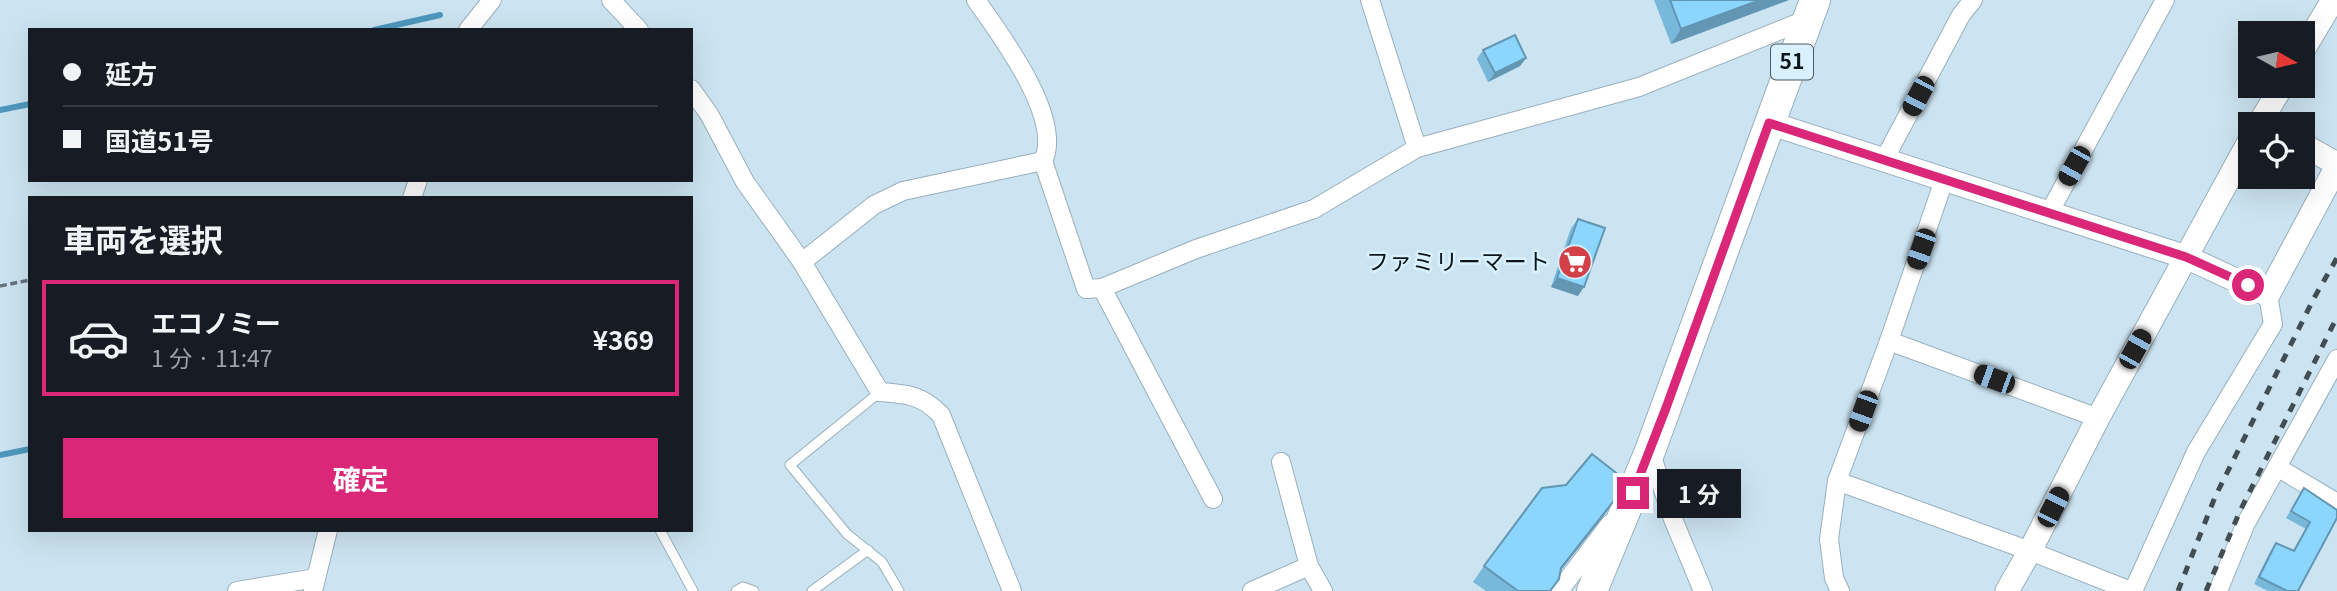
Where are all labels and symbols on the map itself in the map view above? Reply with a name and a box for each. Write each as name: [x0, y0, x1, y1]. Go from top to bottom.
north arrow: [2238, 21, 2315, 98]
road number: 51: [1771, 44, 1813, 80]
car: [1899, 73, 1938, 119]
car: [2055, 143, 2094, 189]
car: [1905, 226, 1938, 272]
place label: ファミリーマート: [1366, 243, 1550, 277]
supermarket icon: ファミリーマート: [1556, 243, 1594, 281]
route start: [2232, 269, 2264, 301]
car: [2116, 326, 2155, 372]
car: [1971, 362, 2018, 396]
car: [1846, 388, 1881, 434]
callout: 1 分: [1658, 468, 1742, 518]
route end: [1617, 477, 1649, 509]
car: [2035, 484, 2072, 530]

